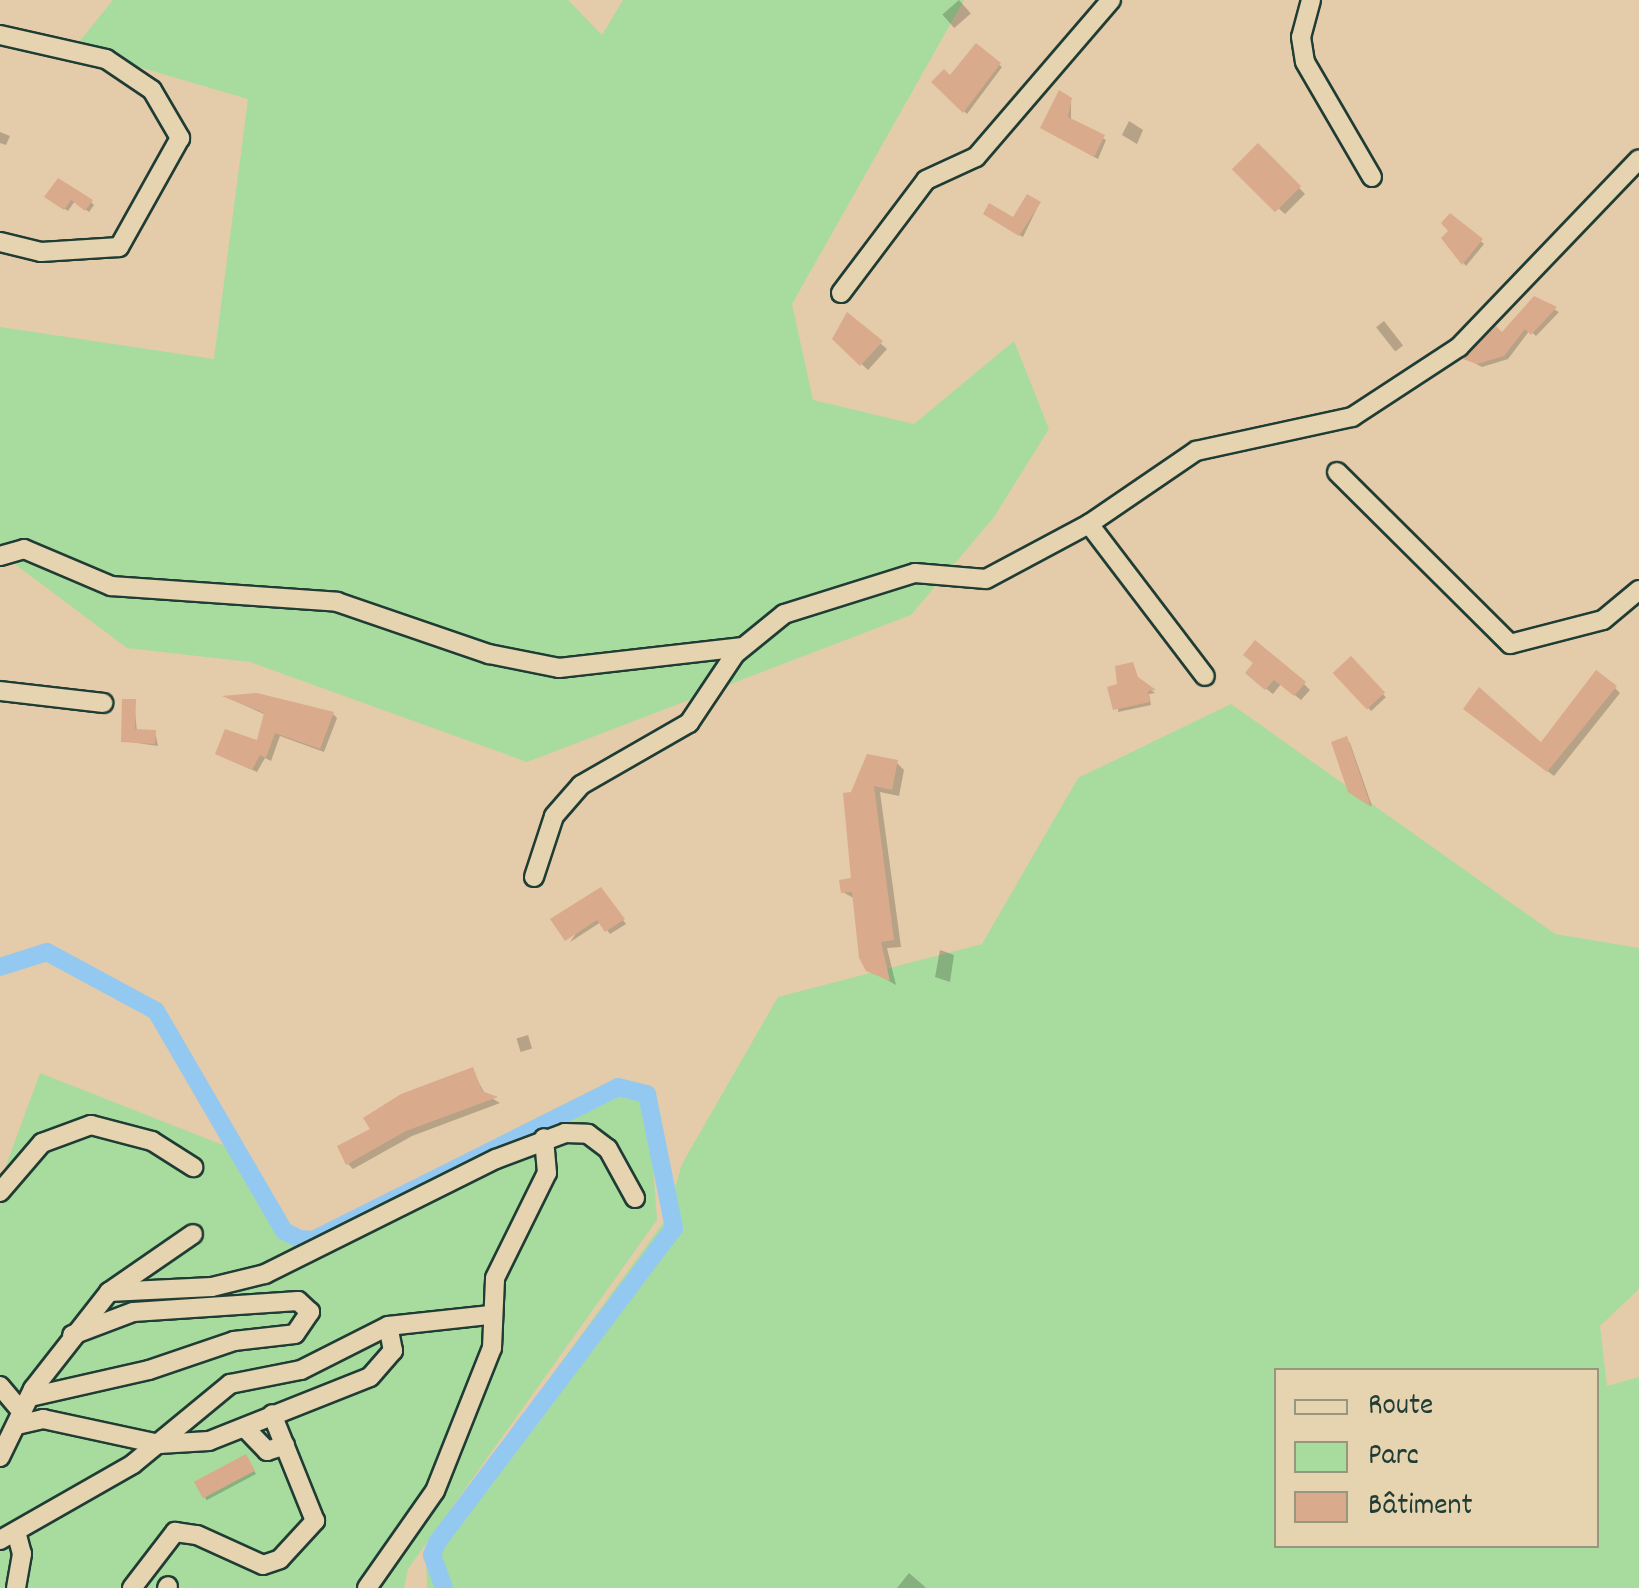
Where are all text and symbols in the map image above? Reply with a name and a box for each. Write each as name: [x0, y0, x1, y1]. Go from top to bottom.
legend: [1274, 1368, 1599, 1548]
text: Route: [1368, 1386, 1433, 1429]
text: Parc: [1368, 1436, 1419, 1479]
text: Bâtiment: [1368, 1486, 1473, 1529]

